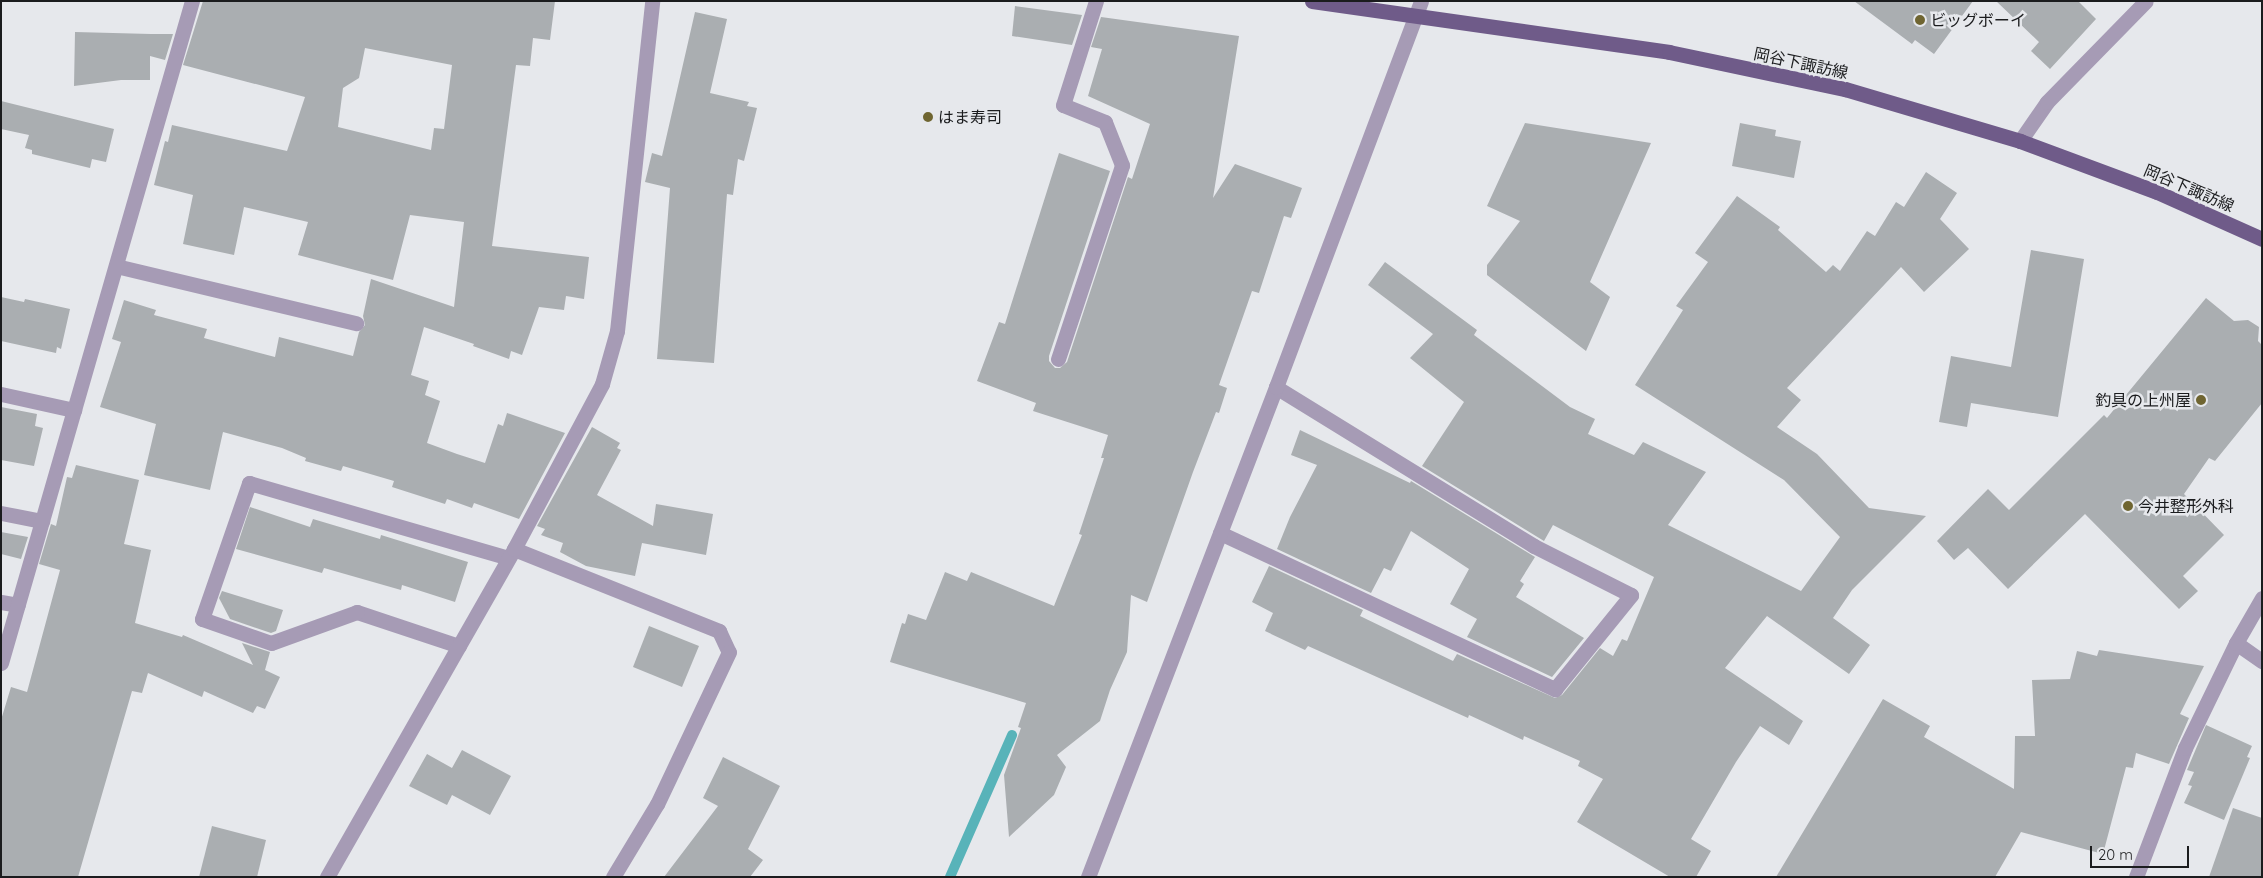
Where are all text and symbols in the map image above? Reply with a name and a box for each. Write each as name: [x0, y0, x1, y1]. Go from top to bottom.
place label: ビッグボーイ: [1930, 10, 2026, 30]
marker: ビッグボーイ: [1914, 14, 1926, 26]
street label: 岡谷下諏訪線: [1752, 44, 1850, 82]
place label: はま寿司: [938, 107, 1002, 127]
marker: はま寿司: [922, 111, 934, 123]
street label: 岡谷下諏訪線: [2141, 160, 2237, 216]
place label: 釣具の上州屋: [2095, 390, 2191, 410]
marker: 釣具の上州屋: [2195, 394, 2207, 406]
place label: 今井整形外科: [2138, 496, 2234, 516]
marker: 今井整形外科: [2122, 500, 2134, 512]
scale bar: [2093, 836, 2192, 868]
text: 20 m: [2098, 845, 2133, 864]

